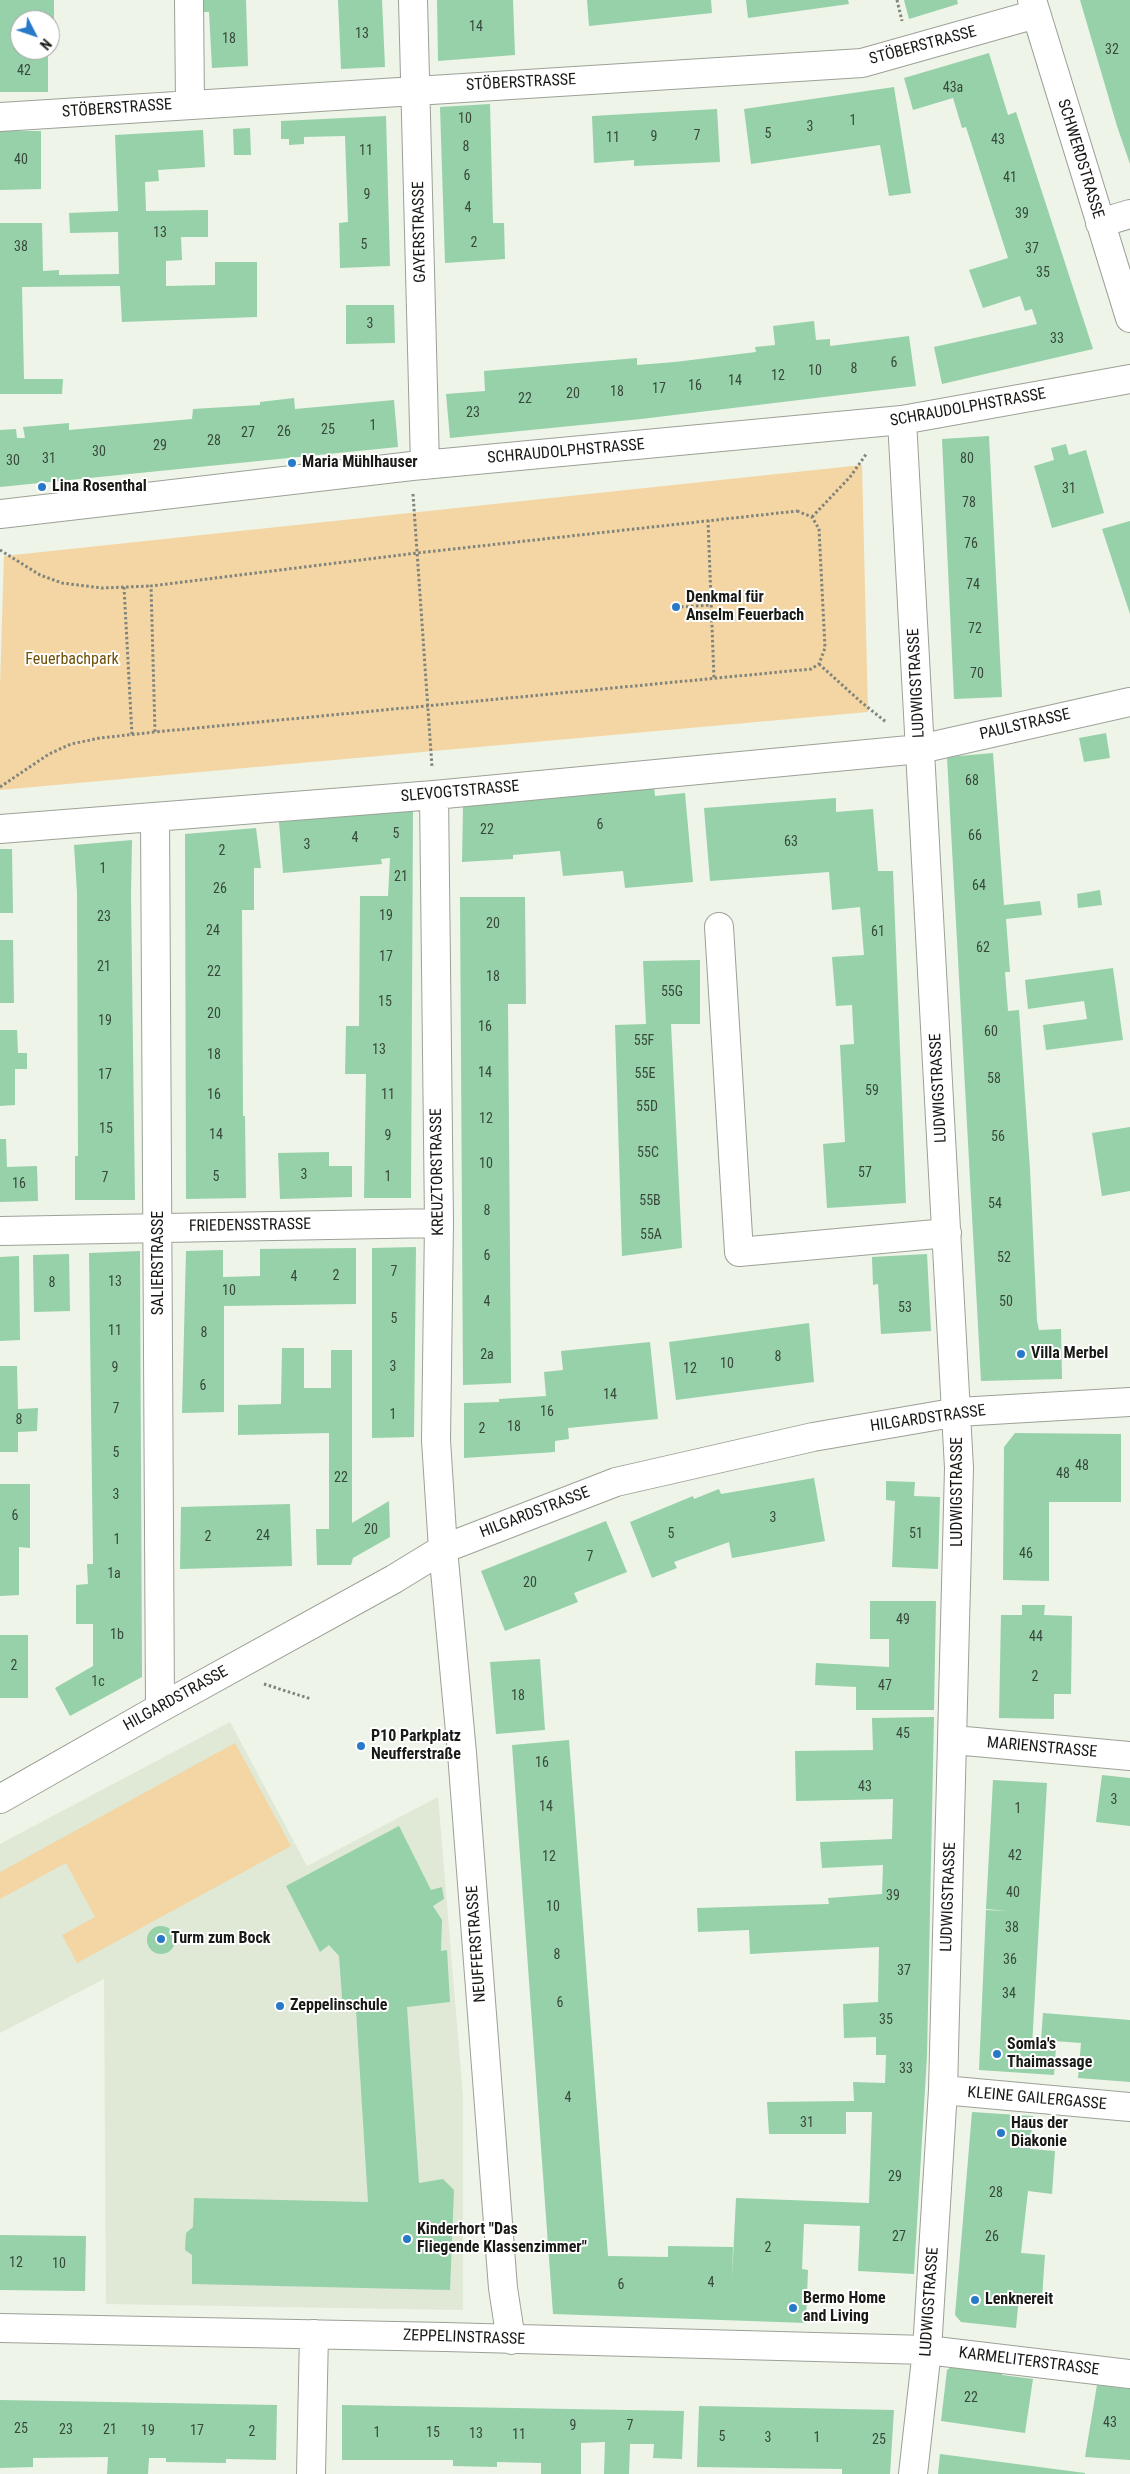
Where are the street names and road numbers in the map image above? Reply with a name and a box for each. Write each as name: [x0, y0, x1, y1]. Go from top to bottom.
street label: STÖBERSTRASSE: [867, 22, 979, 70]
street label: STÖBERSTRASSE: [466, 71, 576, 95]
street label: STÖBERSTRASSE: [61, 96, 173, 122]
street label: SCHWERDSTRASSE: [1053, 97, 1107, 221]
street label: GAYERSTRASSE: [410, 181, 430, 283]
street label: SCHRAUDOLPHSTRASSE: [889, 385, 1047, 431]
street label: SCHRAUDOLPHSTRASSE: [487, 436, 645, 468]
street label: LUDWIGSTRASSE: [905, 628, 929, 738]
street label: PAULSTRASSE: [978, 705, 1072, 745]
street label: SLEVOGTSTRASSE: [400, 777, 520, 807]
street label: LUDWIGSTRASSE: [927, 1033, 951, 1143]
street label: KREUZTORSTRASSE: [427, 1108, 449, 1236]
street label: SALIERSTRASSE: [149, 1211, 169, 1315]
street label: FRIEDENSSTRASSE: [189, 1215, 311, 1237]
street label: HILGARDSTRASSE: [869, 1401, 987, 1437]
street label: LUDWIGSTRASSE: [948, 1437, 968, 1547]
street label: HILGARDSTRASSE: [477, 1483, 593, 1543]
street label: HILGARDSTRASSE: [121, 1662, 231, 1736]
street label: MARIENSTRASSE: [986, 1734, 1098, 1762]
street label: LUDWIGSTRASSE: [937, 1842, 961, 1952]
street label: NEUFFERSTRASSE: [463, 1885, 491, 2003]
street label: KLEINE GAILERGASSE: [967, 2083, 1107, 2115]
street label: LUDWIGSTRASSE: [917, 2247, 943, 2357]
street label: ZEPPELINSTRASSE: [402, 2326, 526, 2350]
street label: KARMELITERSTRASSE: [958, 2344, 1100, 2380]

